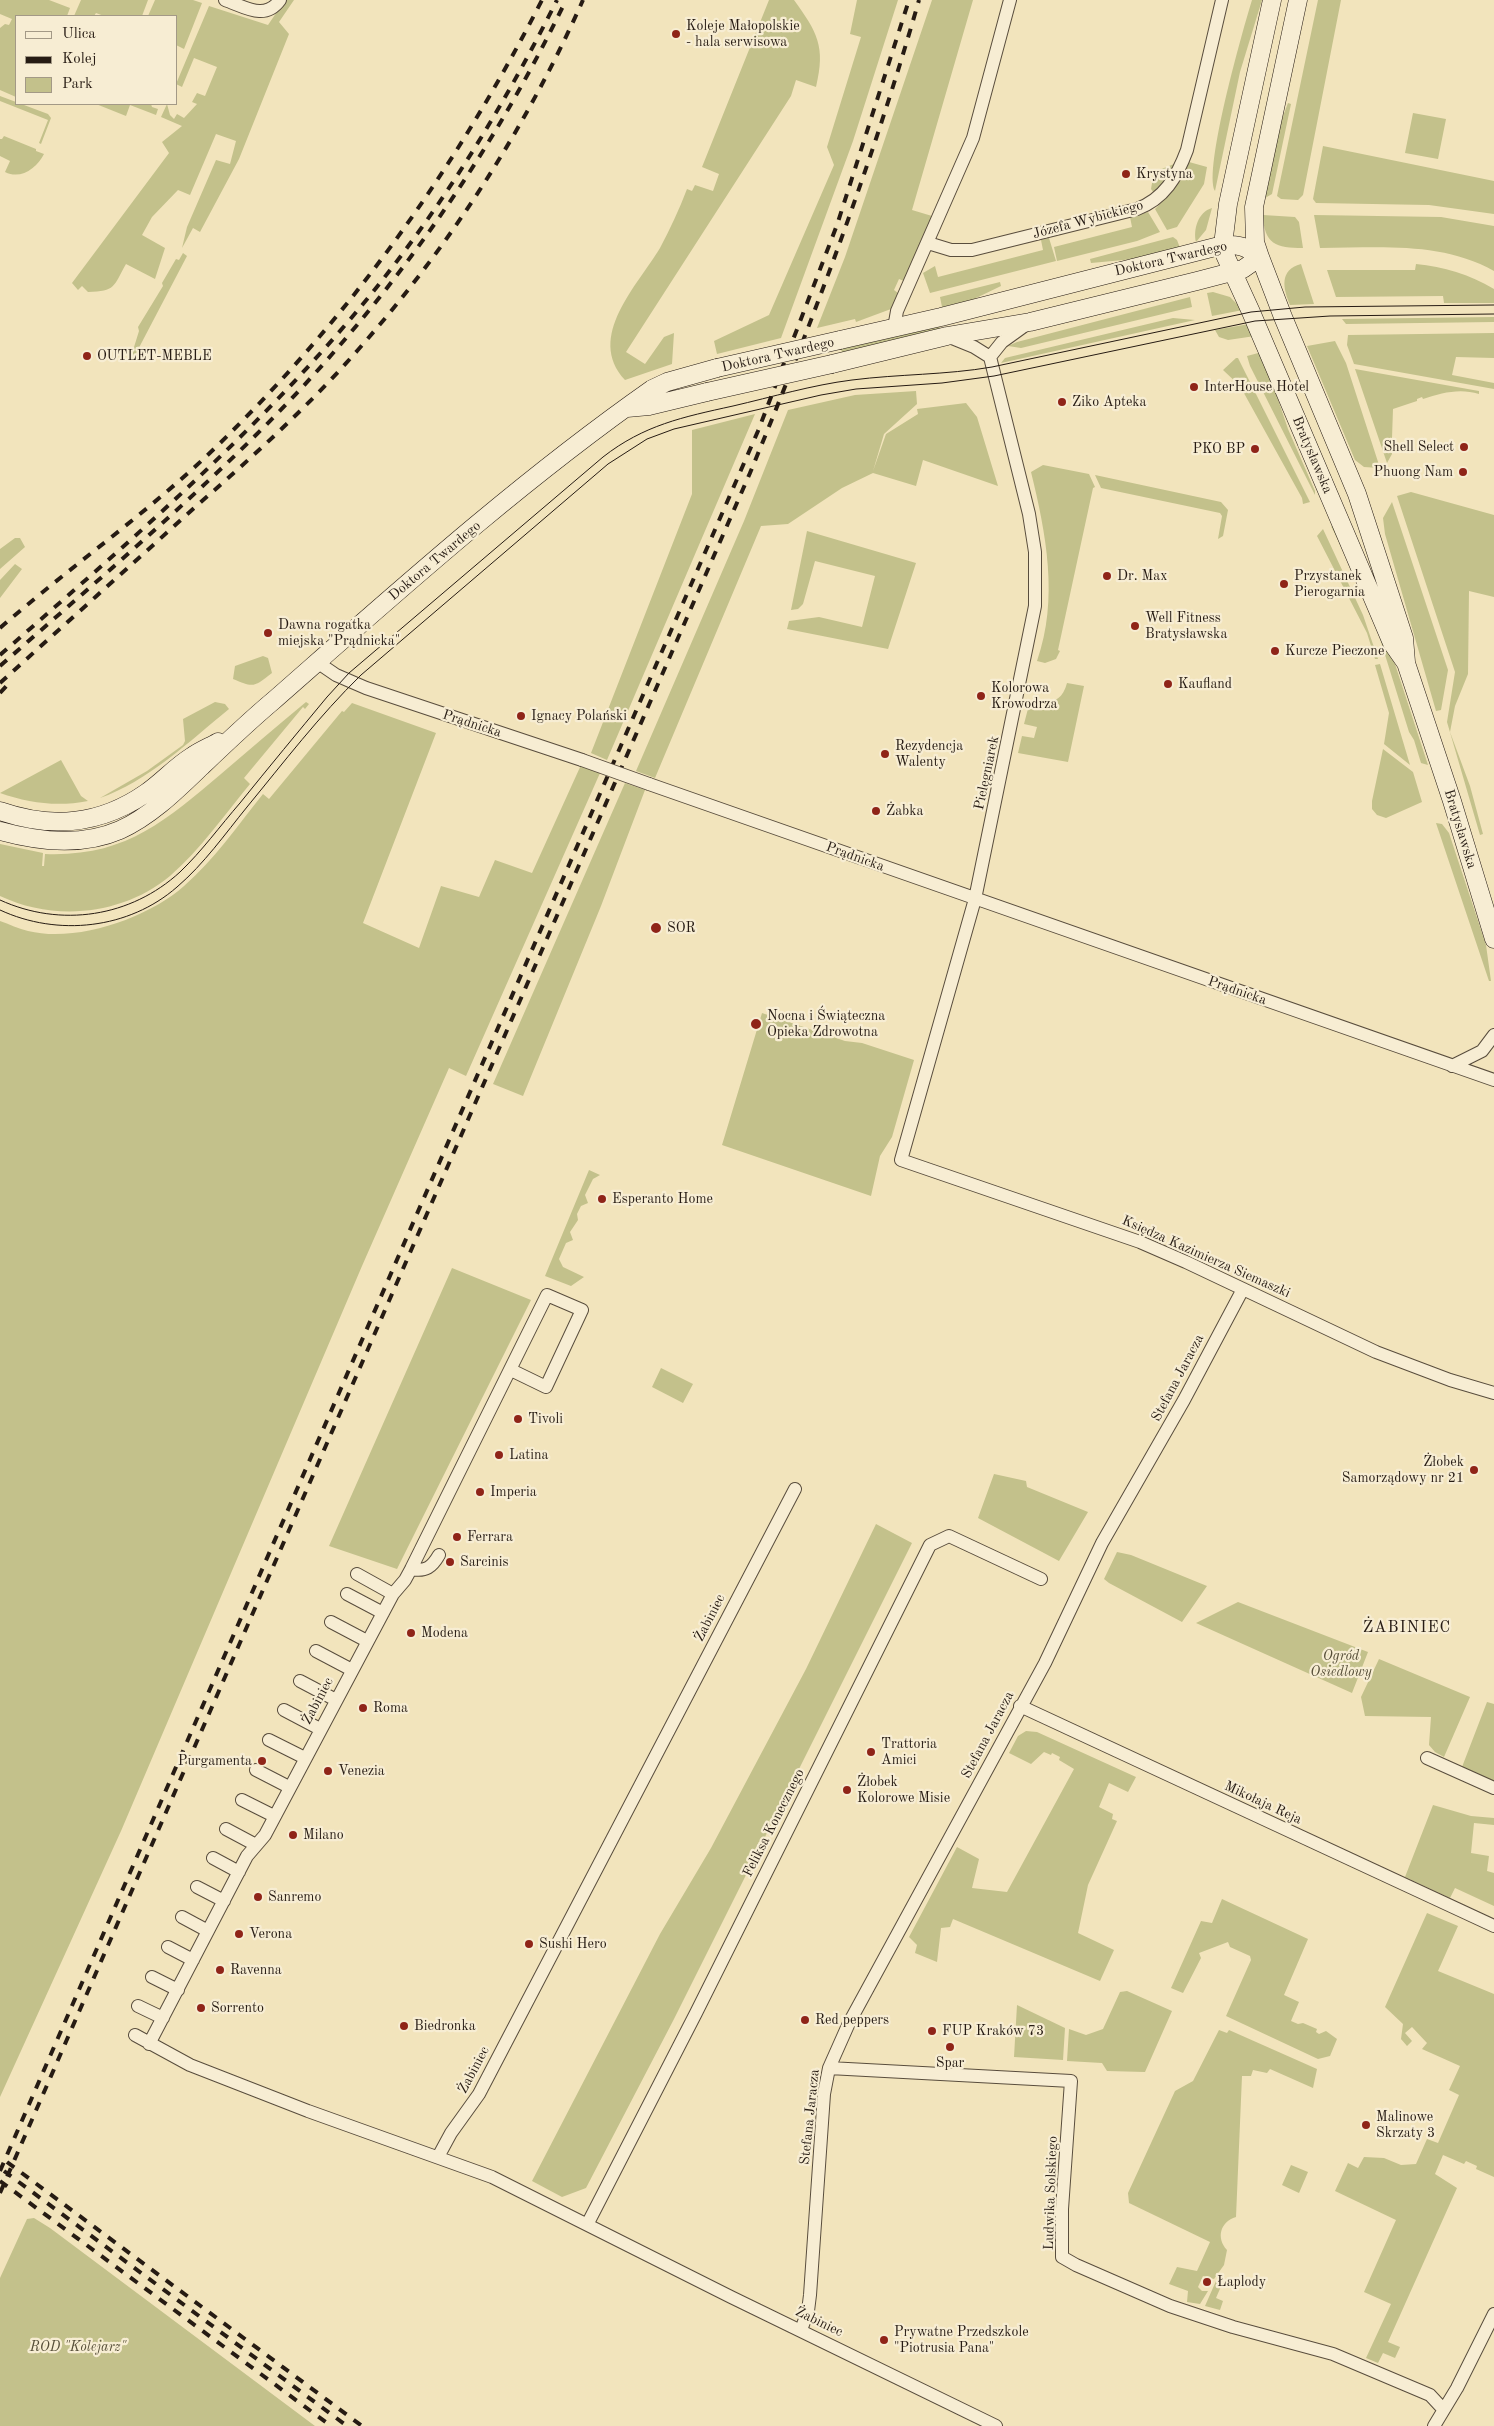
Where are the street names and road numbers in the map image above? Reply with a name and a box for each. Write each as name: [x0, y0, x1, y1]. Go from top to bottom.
street label: Józefa Wybickiego: [1031, 197, 1145, 243]
street label: Doktora Twardego: [1113, 238, 1229, 280]
street label: Doktora Twardego: [720, 334, 836, 376]
street label: Bratysławska: [1288, 414, 1336, 496]
street label: Doktora Twardego: [386, 518, 484, 604]
street label: Prądnicka: [440, 707, 504, 741]
street label: Pielęgniarek: [971, 734, 1003, 812]
street label: Bratysławska: [1440, 787, 1480, 871]
street label: Prądnicka: [823, 839, 887, 875]
street label: Prądnicka: [1205, 973, 1269, 1009]
street label: Księdza Kazimierza Siemaszki: [1119, 1212, 1293, 1302]
street label: Stefana Jaracza: [1148, 1332, 1208, 1424]
street label: Żabiniec: [691, 1592, 729, 1644]
street label: Żabiniec: [299, 1675, 337, 1727]
street label: Stefana Jaracza: [958, 1689, 1018, 1781]
street label: Feliksa Konecznego: [740, 1766, 808, 1880]
street label: Mikołaja Reja: [1222, 1778, 1304, 1828]
street label: Żabiniec: [455, 2044, 493, 2096]
street label: Stefana Jaracza: [797, 2068, 823, 2166]
street label: Ludwika Solskiego: [1041, 2136, 1061, 2250]
street label: Żabiniec: [792, 2303, 846, 2341]

